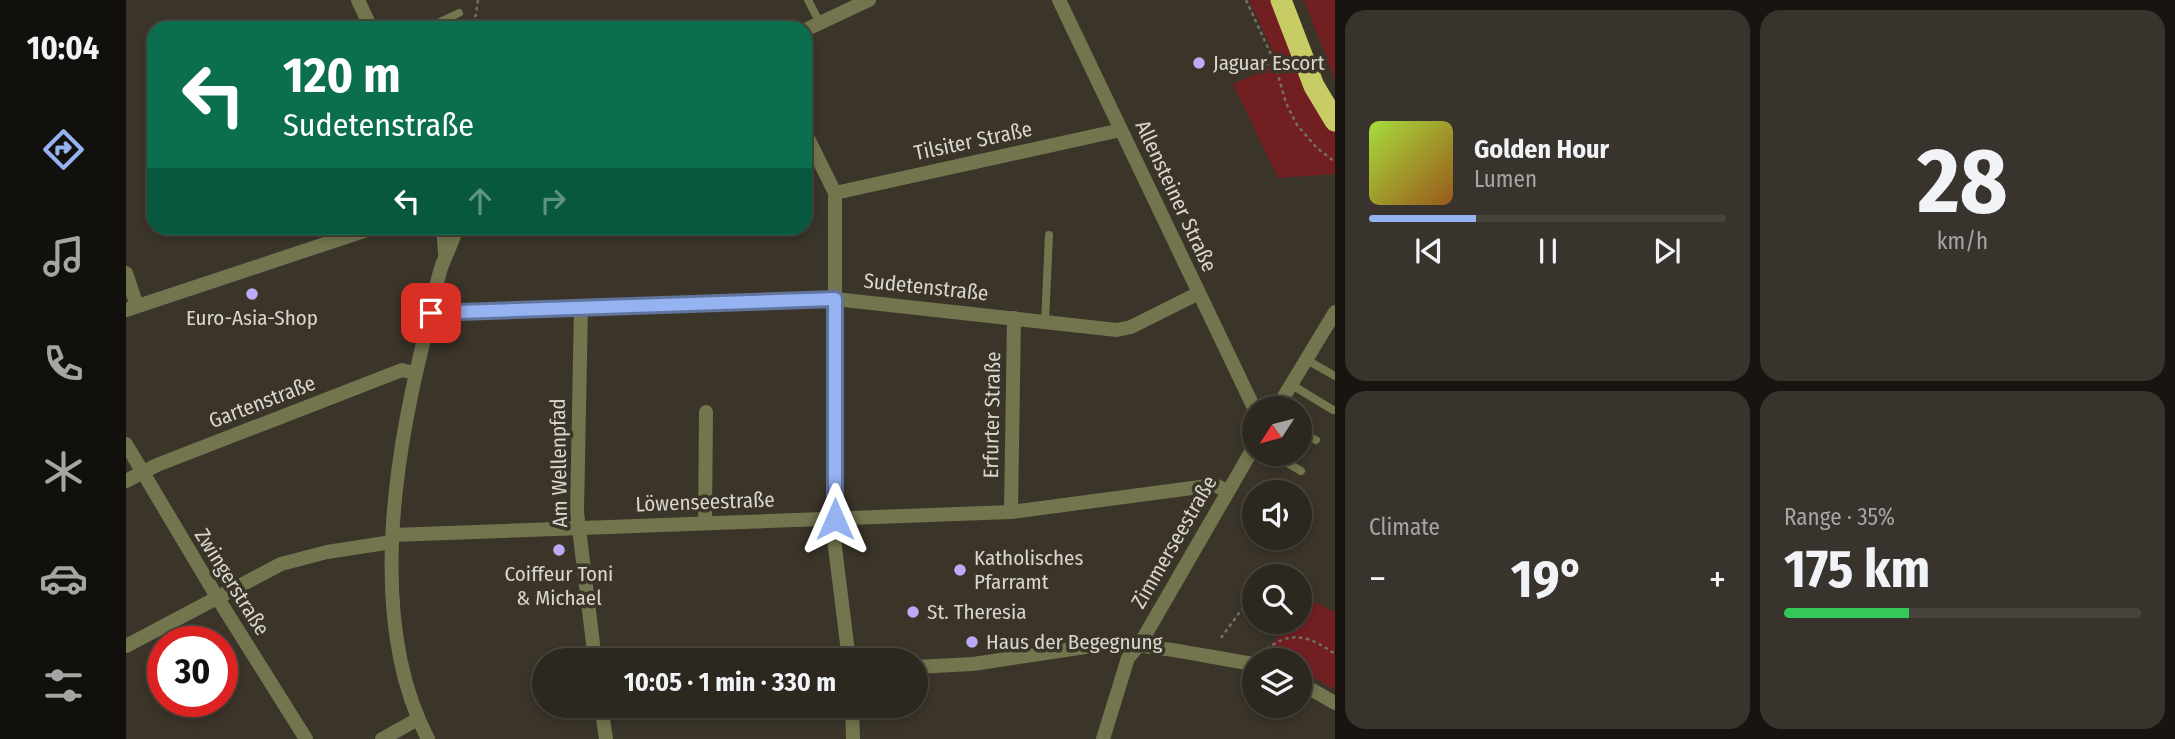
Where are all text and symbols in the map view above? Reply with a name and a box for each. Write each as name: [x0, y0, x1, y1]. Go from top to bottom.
text: 10:04: [27, 29, 99, 67]
text: 120 m: [283, 46, 401, 105]
icon: left: [168, 49, 259, 140]
place label: Jaguar Escort: [1213, 50, 1325, 76]
marker: Jaguar Escort: [1191, 55, 1207, 71]
text: Sudetenstraße: [283, 106, 474, 144]
street label: Tilsiter Straße: [912, 116, 1034, 166]
street label: Allensteiner Straße: [1130, 116, 1222, 276]
icon: directions: [39, 125, 88, 174]
text: 28: [1917, 127, 2008, 236]
text: Golden Hour: [1474, 134, 1609, 165]
text: Lumen: [1474, 165, 1537, 193]
icon: left: [388, 182, 426, 220]
icon: ahead: [461, 182, 499, 220]
icon: right: [534, 182, 572, 220]
text: km/h: [1937, 227, 1988, 255]
icon: music: [39, 232, 88, 281]
icon: previous: [1410, 232, 1448, 270]
icon: pause: [1529, 232, 1567, 270]
icon: next: [1648, 232, 1686, 270]
street label: Sudetenstraße: [862, 268, 990, 306]
pin: [401, 283, 461, 343]
marker: Euro-Asia-Shop: [244, 286, 260, 302]
icon: arrive: [412, 294, 450, 332]
place label: Euro-Asia-Shop: [186, 305, 318, 331]
icon: phone: [39, 339, 88, 388]
street label: Erfurter Straße: [978, 351, 1006, 479]
street label: Gartenstraße: [205, 370, 319, 434]
north arrow: [1242, 396, 1312, 466]
map controls: [1242, 396, 1312, 718]
street label: Am Wellenpfad: [545, 398, 573, 528]
icon: climate: [39, 447, 88, 496]
street label: Zimmerseestraße: [1125, 471, 1223, 613]
button: sound: [1242, 480, 1312, 550]
position arrow: [798, 482, 872, 556]
street label: Löwenseestraße: [635, 487, 775, 517]
text: Range · 35%: [1784, 503, 1895, 531]
text: Climate: [1369, 513, 1440, 541]
street label: Zwingerstraße: [189, 524, 275, 640]
text: 175 km: [1784, 538, 1930, 601]
marker: Coiffeur Toni & Michael: [551, 542, 567, 558]
place label: Katholisches Pfarramt: [974, 545, 1083, 595]
text: 19°: [1511, 548, 1584, 611]
icon: car: [39, 554, 88, 603]
text: −: [1369, 556, 1386, 602]
text: +: [1709, 556, 1726, 602]
place label: Coiffeur Toni & Michael: [505, 561, 613, 611]
marker: Katholisches Pfarramt: [952, 562, 968, 578]
button: search: [1242, 564, 1312, 634]
place label: St. Theresia: [927, 599, 1027, 625]
marker: St. Theresia: [905, 604, 921, 620]
speed limit sign: 30: [147, 626, 238, 717]
place label: Haus der Begegnung: [986, 629, 1163, 655]
marker: Haus der Begegnung: [964, 634, 980, 650]
button: layers: [1242, 648, 1312, 718]
icon: filters: [39, 661, 88, 710]
text: 10:05 · 1 min · 330 m: [624, 667, 836, 698]

